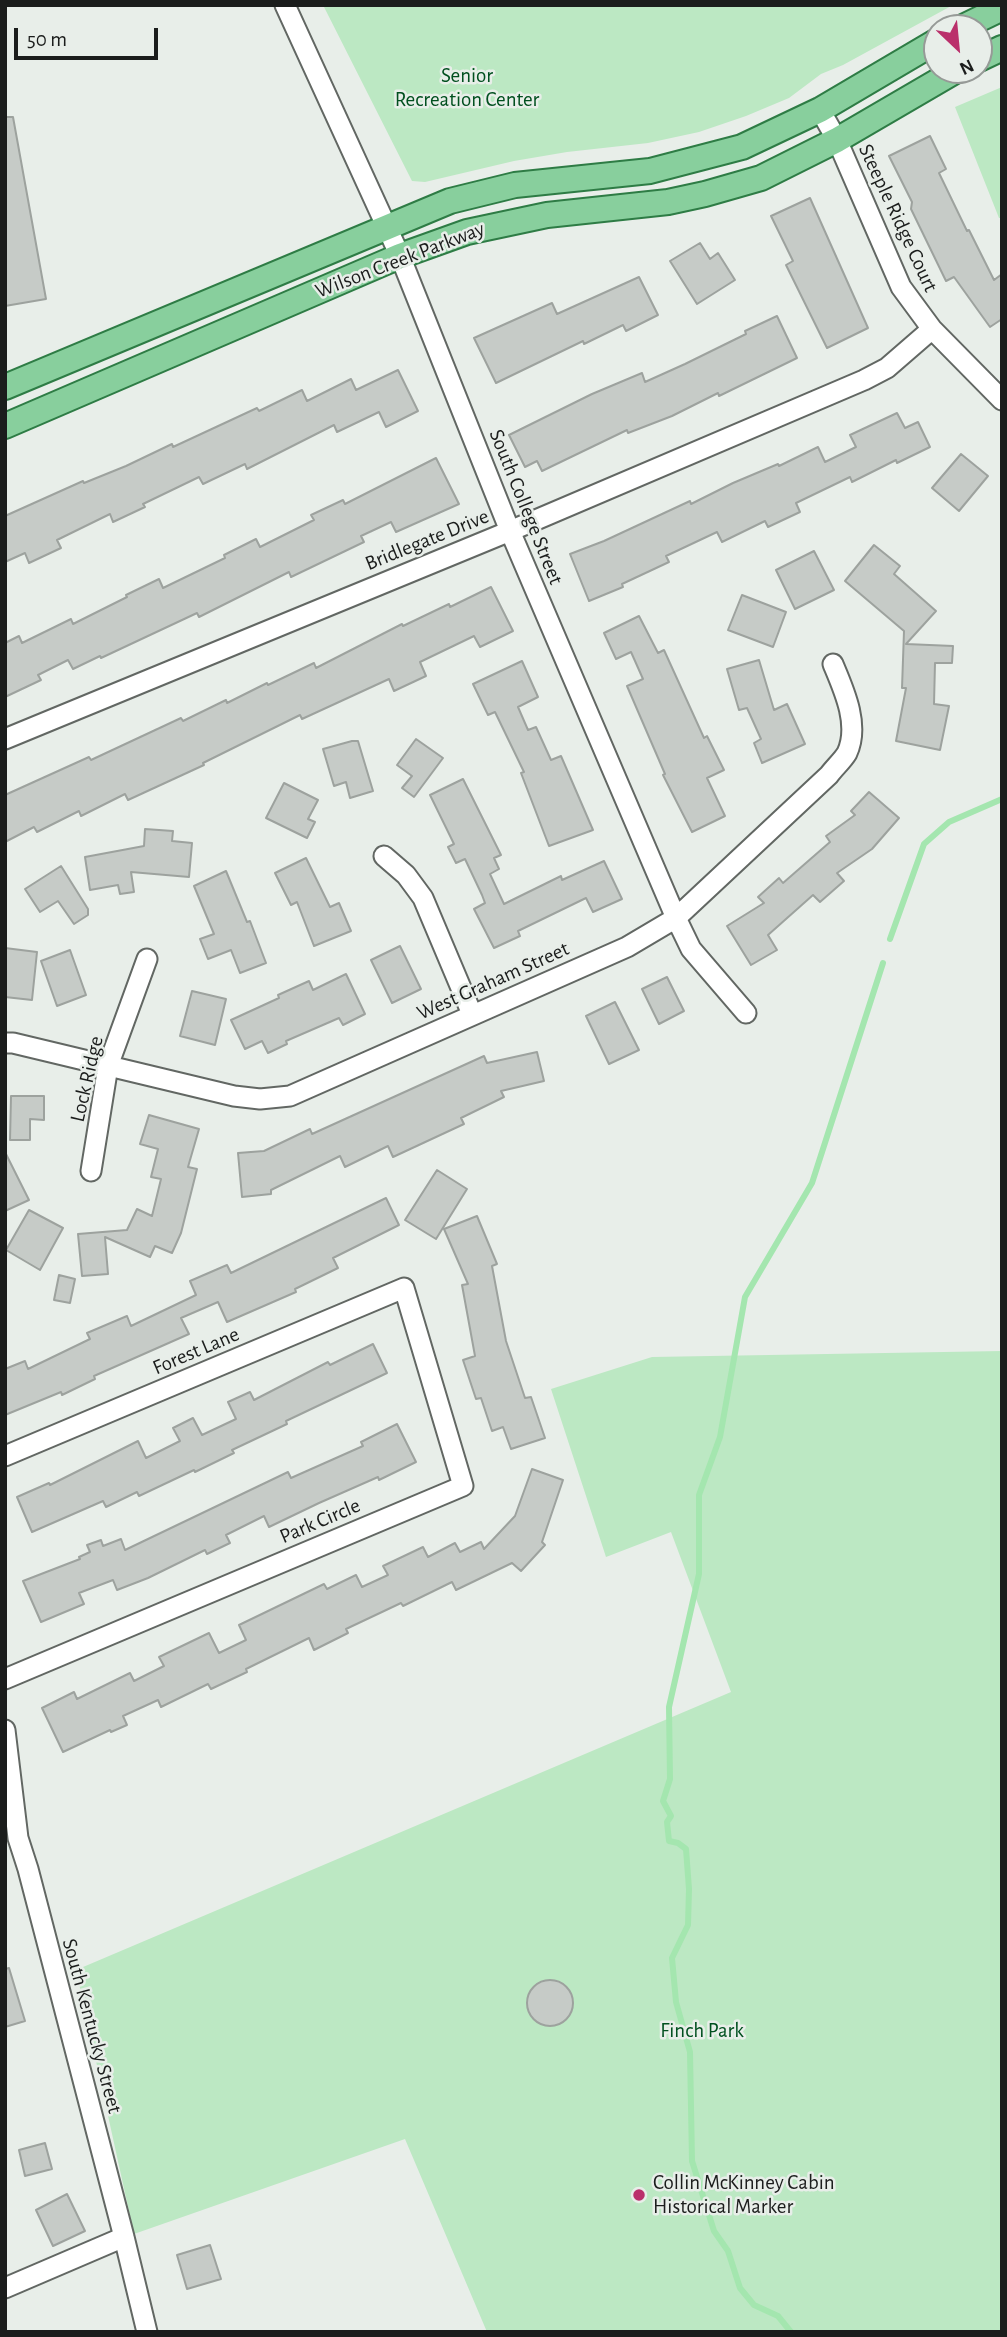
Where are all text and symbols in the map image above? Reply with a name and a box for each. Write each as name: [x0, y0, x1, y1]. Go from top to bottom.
scale bar: [18, 14, 161, 58]
north arrow: [923, 14, 993, 84]
text: 50 m: [27, 29, 67, 50]
text: N: [956, 55, 977, 78]
park label: Senior Recreation Center: [395, 63, 539, 113]
street label: Steeple Ridge Court: [853, 140, 943, 296]
street label: Wilson Creek Parkway: [312, 216, 488, 304]
street label: South College Street: [483, 426, 569, 588]
street label: Bridlegate Drive: [361, 504, 493, 576]
street label: West Graham Street: [413, 936, 573, 1026]
street label: Lock Ridge: [65, 1034, 109, 1124]
street label: Forest Lane: [149, 1322, 243, 1380]
street label: Park Circle: [276, 1493, 364, 1549]
street label: South Kentucky Street: [57, 1936, 127, 2116]
park label: Finch Park: [660, 2018, 744, 2044]
place label: Collin McKinney Cabin Historical Marker: [653, 2170, 835, 2220]
marker: Collin McKinney Cabin Historical Marker: [631, 2187, 647, 2203]

